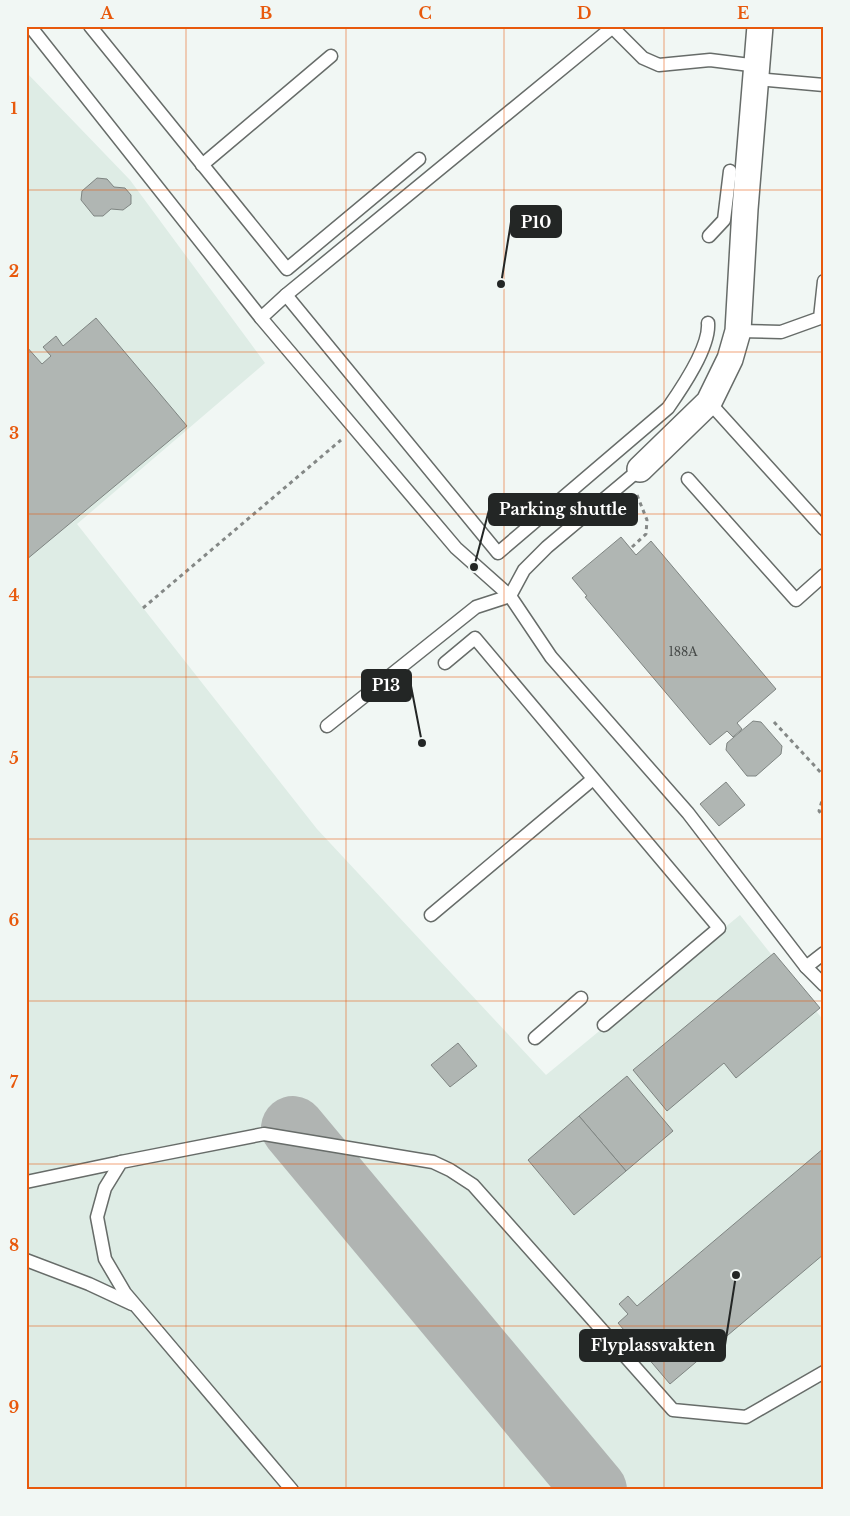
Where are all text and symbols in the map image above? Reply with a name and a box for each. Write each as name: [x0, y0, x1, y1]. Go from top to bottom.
text: A: [100, 3, 115, 23]
text: B: [260, 3, 273, 23]
text: C: [418, 3, 432, 23]
text: D: [577, 3, 591, 23]
text: E: [737, 3, 749, 23]
text: 1: [11, 98, 18, 118]
callout: P10: [511, 206, 561, 237]
text: P10: [521, 212, 551, 232]
text: 2: [9, 261, 19, 281]
text: 3: [9, 423, 19, 443]
callout: Parking shuttle: [489, 494, 637, 525]
text: Parking shuttle: [499, 499, 627, 519]
text: 4: [9, 585, 19, 605]
house number: 188A: [668, 644, 698, 659]
callout: P13: [362, 670, 411, 701]
text: P13: [372, 675, 400, 695]
text: 5: [9, 748, 19, 768]
text: 6: [9, 910, 20, 930]
text: 7: [10, 1072, 19, 1092]
text: 8: [9, 1235, 19, 1255]
callout: Flyplassvakten: [580, 1330, 725, 1361]
text: Flyplassvakten: [591, 1335, 715, 1355]
text: 9: [9, 1397, 20, 1417]

